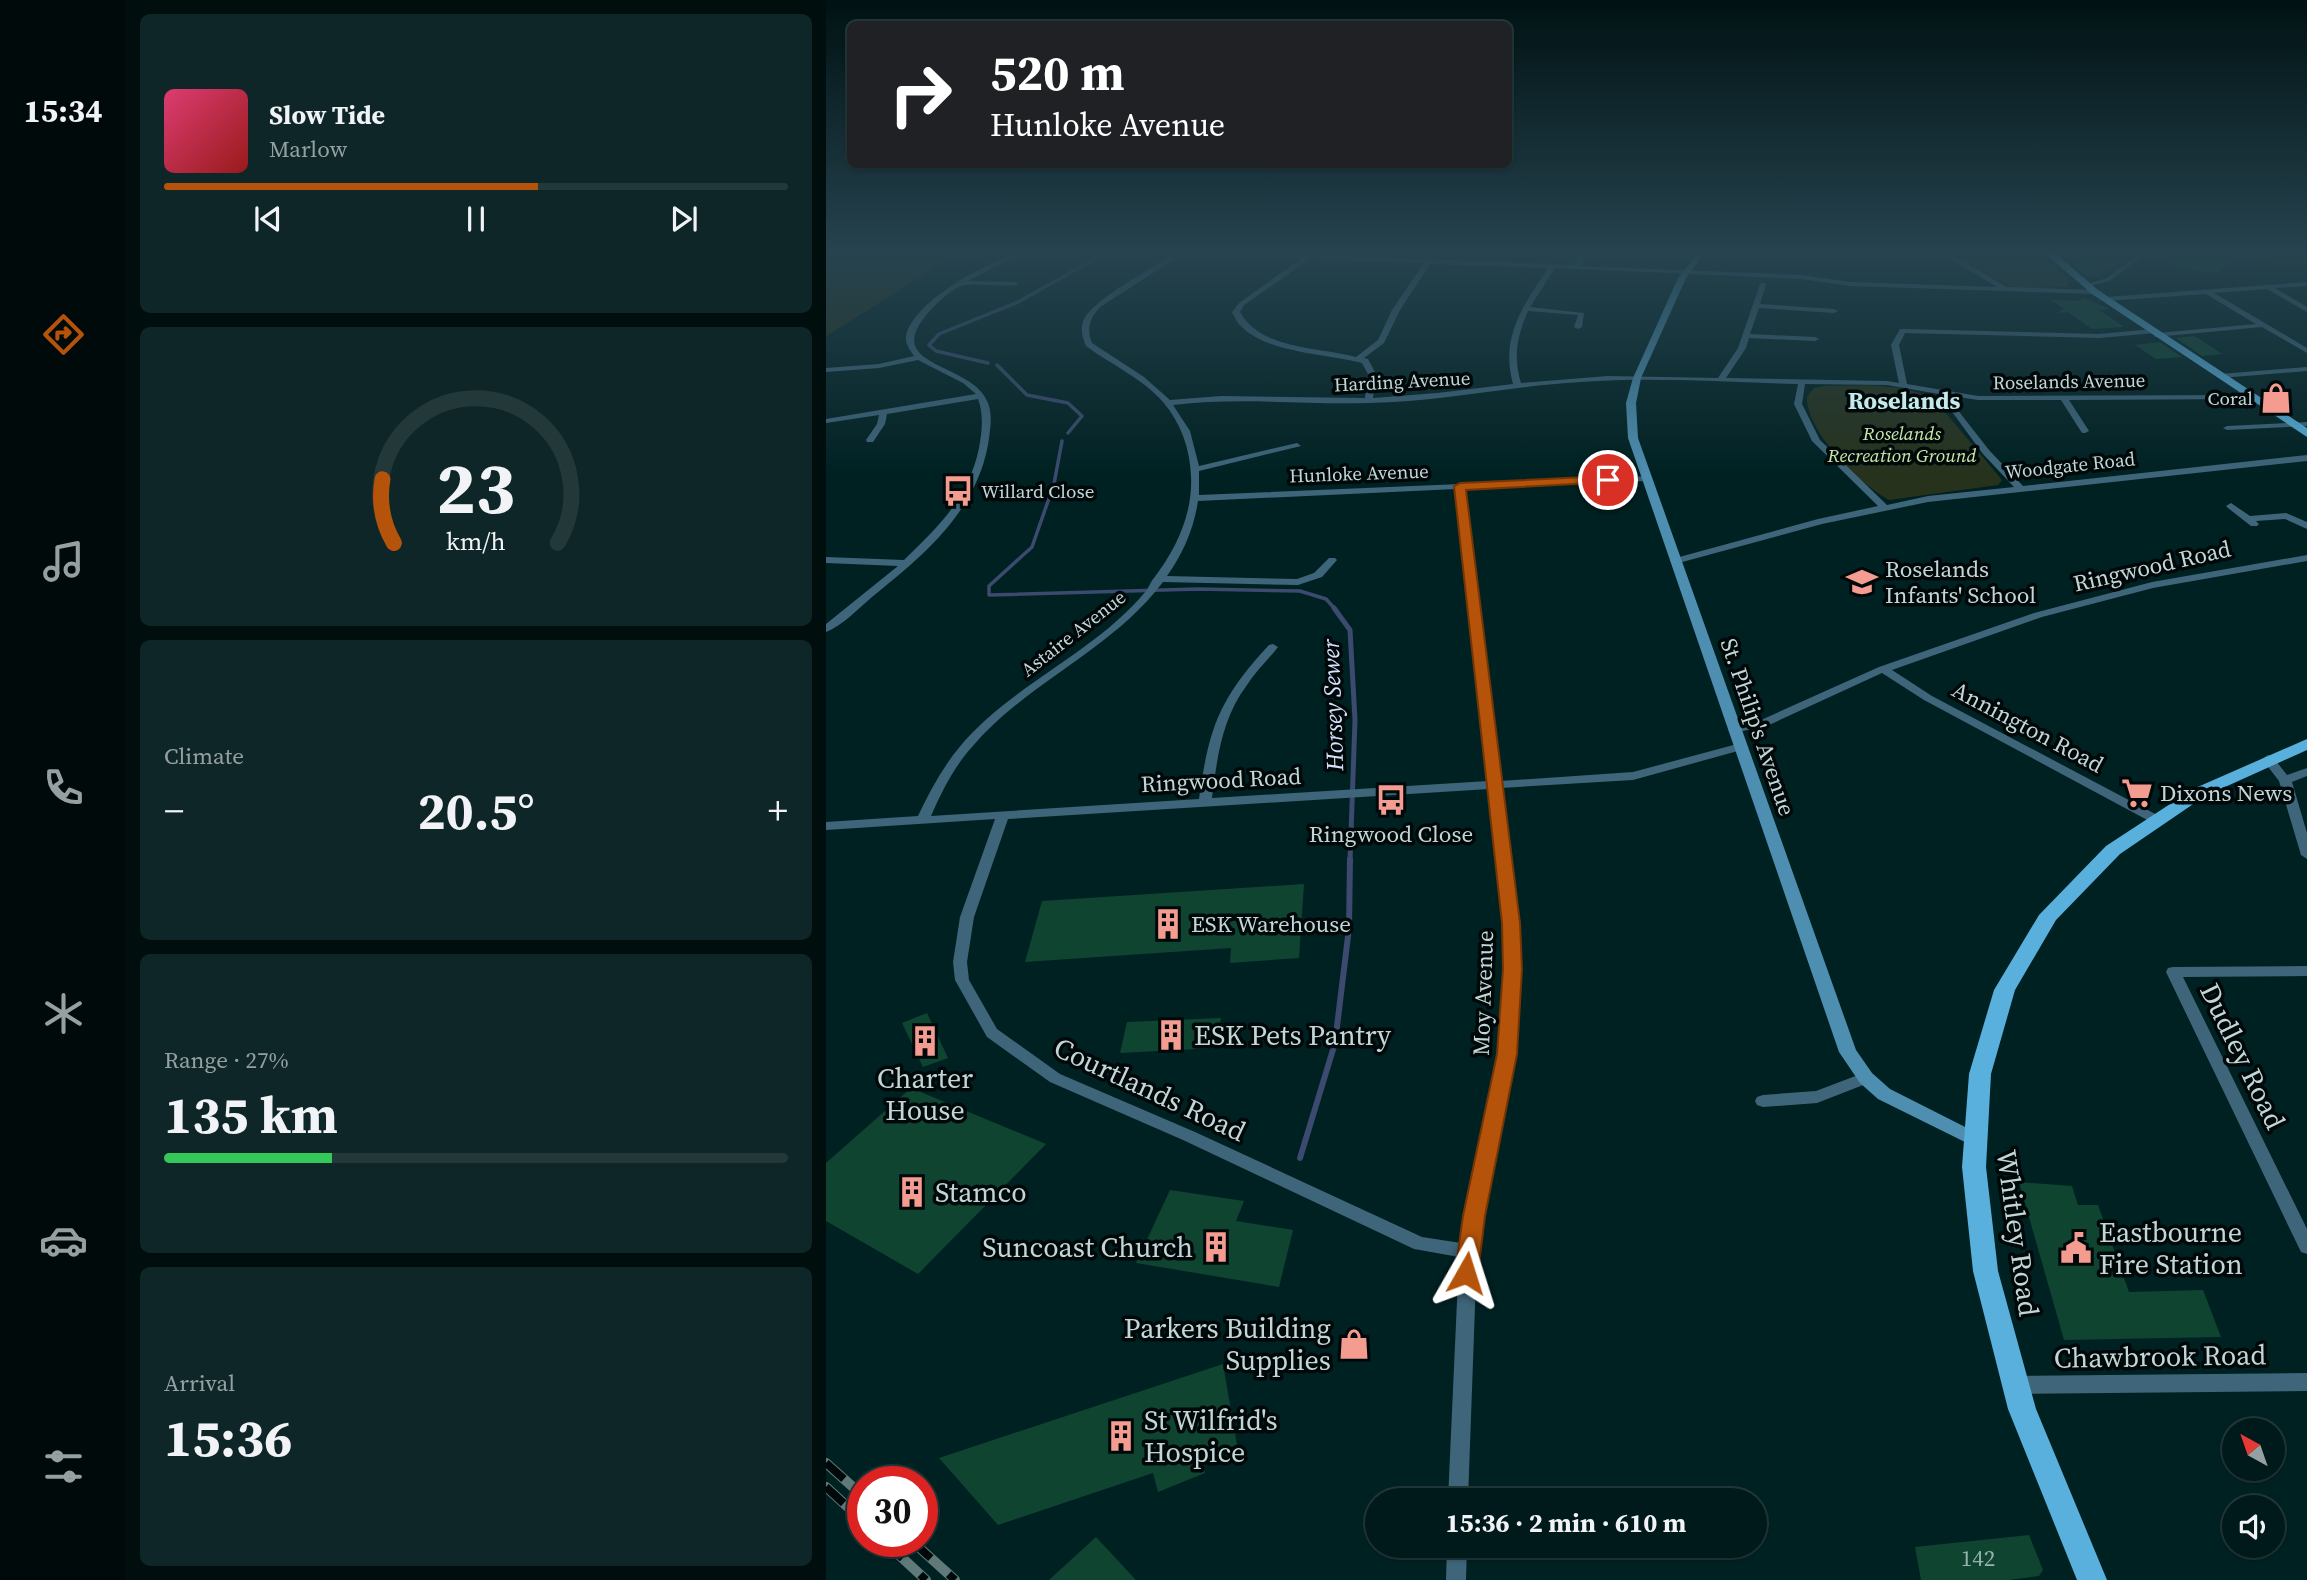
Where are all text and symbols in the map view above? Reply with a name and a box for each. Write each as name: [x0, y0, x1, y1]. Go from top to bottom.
text: 520 m: [990, 39, 1125, 106]
icon: right: [875, 49, 966, 140]
text: 15:34: [24, 89, 102, 133]
text: Slow Tide: [269, 97, 385, 133]
text: Hunloke Avenue: [990, 103, 1225, 147]
text: Marlow: [269, 133, 347, 165]
icon: previous: [249, 200, 287, 238]
icon: pause: [457, 200, 495, 238]
icon: next: [665, 200, 703, 238]
icon: directions: [39, 310, 88, 359]
street label: Harding Avenue: [1333, 364, 1471, 398]
street label: Roselands Avenue: [1992, 367, 2146, 395]
shop icon: Coral: [2259, 381, 2293, 415]
district label: Roselands: [1848, 384, 1960, 417]
place label: Coral: [2207, 385, 2253, 411]
park label: Roselands Recreation Ground: [1827, 420, 1977, 468]
text: 23: [437, 438, 515, 537]
street label: Woodgate Road: [2004, 445, 2137, 485]
pin: [1578, 450, 1638, 510]
street label: Hunloke Avenue: [1289, 458, 1429, 488]
icon: arrive: [1589, 461, 1627, 499]
bus stop icon: Willard Close: [941, 474, 975, 508]
place label: Willard Close: [981, 478, 1094, 504]
text: km/h: [446, 524, 506, 558]
street label: Ringwood Road: [2070, 532, 2234, 600]
icon: music: [39, 537, 88, 586]
place label: Roselands Infants' School: [1885, 553, 2036, 611]
school or university icon: Roselands Infants' School: [1845, 565, 1879, 599]
street label: Astaire Avenue: [1015, 584, 1131, 682]
street label: St. Philip's Avenue: [1713, 634, 1803, 820]
water label: Horsey Sewer: [1314, 637, 1351, 773]
street label: Annington Road: [1947, 674, 2109, 780]
text: Climate: [164, 740, 244, 772]
street label: Ringwood Road: [1140, 760, 1302, 800]
icon: phone: [39, 763, 88, 812]
text: 20.5°: [417, 775, 535, 846]
supermarket icon: Dixons News: [2120, 776, 2154, 810]
place label: Dixons News: [2160, 777, 2292, 809]
bus stop icon: Ringwood Close: [1374, 783, 1408, 817]
text: −: [164, 785, 184, 837]
text: +: [768, 785, 788, 837]
place label: Ringwood Close: [1309, 818, 1473, 850]
building icon: ESK Warehouse: [1151, 907, 1185, 941]
place label: ESK Warehouse: [1191, 908, 1351, 940]
street label: Moy Avenue: [1465, 930, 1501, 1056]
street label: Dudley Road: [2191, 976, 2295, 1136]
icon: climate: [39, 989, 88, 1038]
place label: ESK Pets Pantry: [1194, 1016, 1392, 1054]
building icon: ESK Pets Pantry: [1154, 1018, 1188, 1052]
building icon: Charter House: [908, 1024, 942, 1058]
street label: Courtlands Road: [1048, 1028, 1252, 1150]
text: Range · 27%: [164, 1044, 289, 1076]
place label: Charter House: [877, 1059, 973, 1129]
text: 135 km: [164, 1079, 338, 1150]
street label: Whitley Road: [1988, 1147, 2049, 1319]
place label: Stamco: [935, 1173, 1027, 1211]
building icon: Stamco: [895, 1175, 929, 1209]
place label: Eastbourne Fire Station: [2099, 1213, 2243, 1283]
icon: car: [39, 1216, 88, 1265]
place label: Suncoast Church: [982, 1228, 1193, 1266]
building icon: Suncoast Church: [1199, 1230, 1233, 1264]
public building icon: Eastbourne Fire Station: [2059, 1231, 2093, 1265]
position arrow: [1429, 1236, 1503, 1310]
place label: Parkers Building Supplies: [1124, 1309, 1331, 1379]
shop icon: Parkers Building Supplies: [1337, 1327, 1371, 1361]
street label: Chawbrook Road: [2053, 1335, 2267, 1377]
text: Arrival: [164, 1367, 235, 1399]
place label: St Wilfrid's Hospice: [1144, 1401, 1278, 1471]
text: 15:36: [164, 1402, 292, 1473]
north arrow: [2222, 1418, 2286, 1480]
map controls: [2222, 1418, 2285, 1558]
building icon: St Wilfrid's Hospice: [1104, 1419, 1138, 1453]
icon: filters: [39, 1442, 88, 1491]
speed limit sign: 30: [847, 1466, 938, 1557]
button: sound: [2222, 1495, 2285, 1558]
text: 15:36 · 2 min · 610 m: [1446, 1505, 1686, 1541]
house number: 142: [1961, 1542, 1995, 1574]

